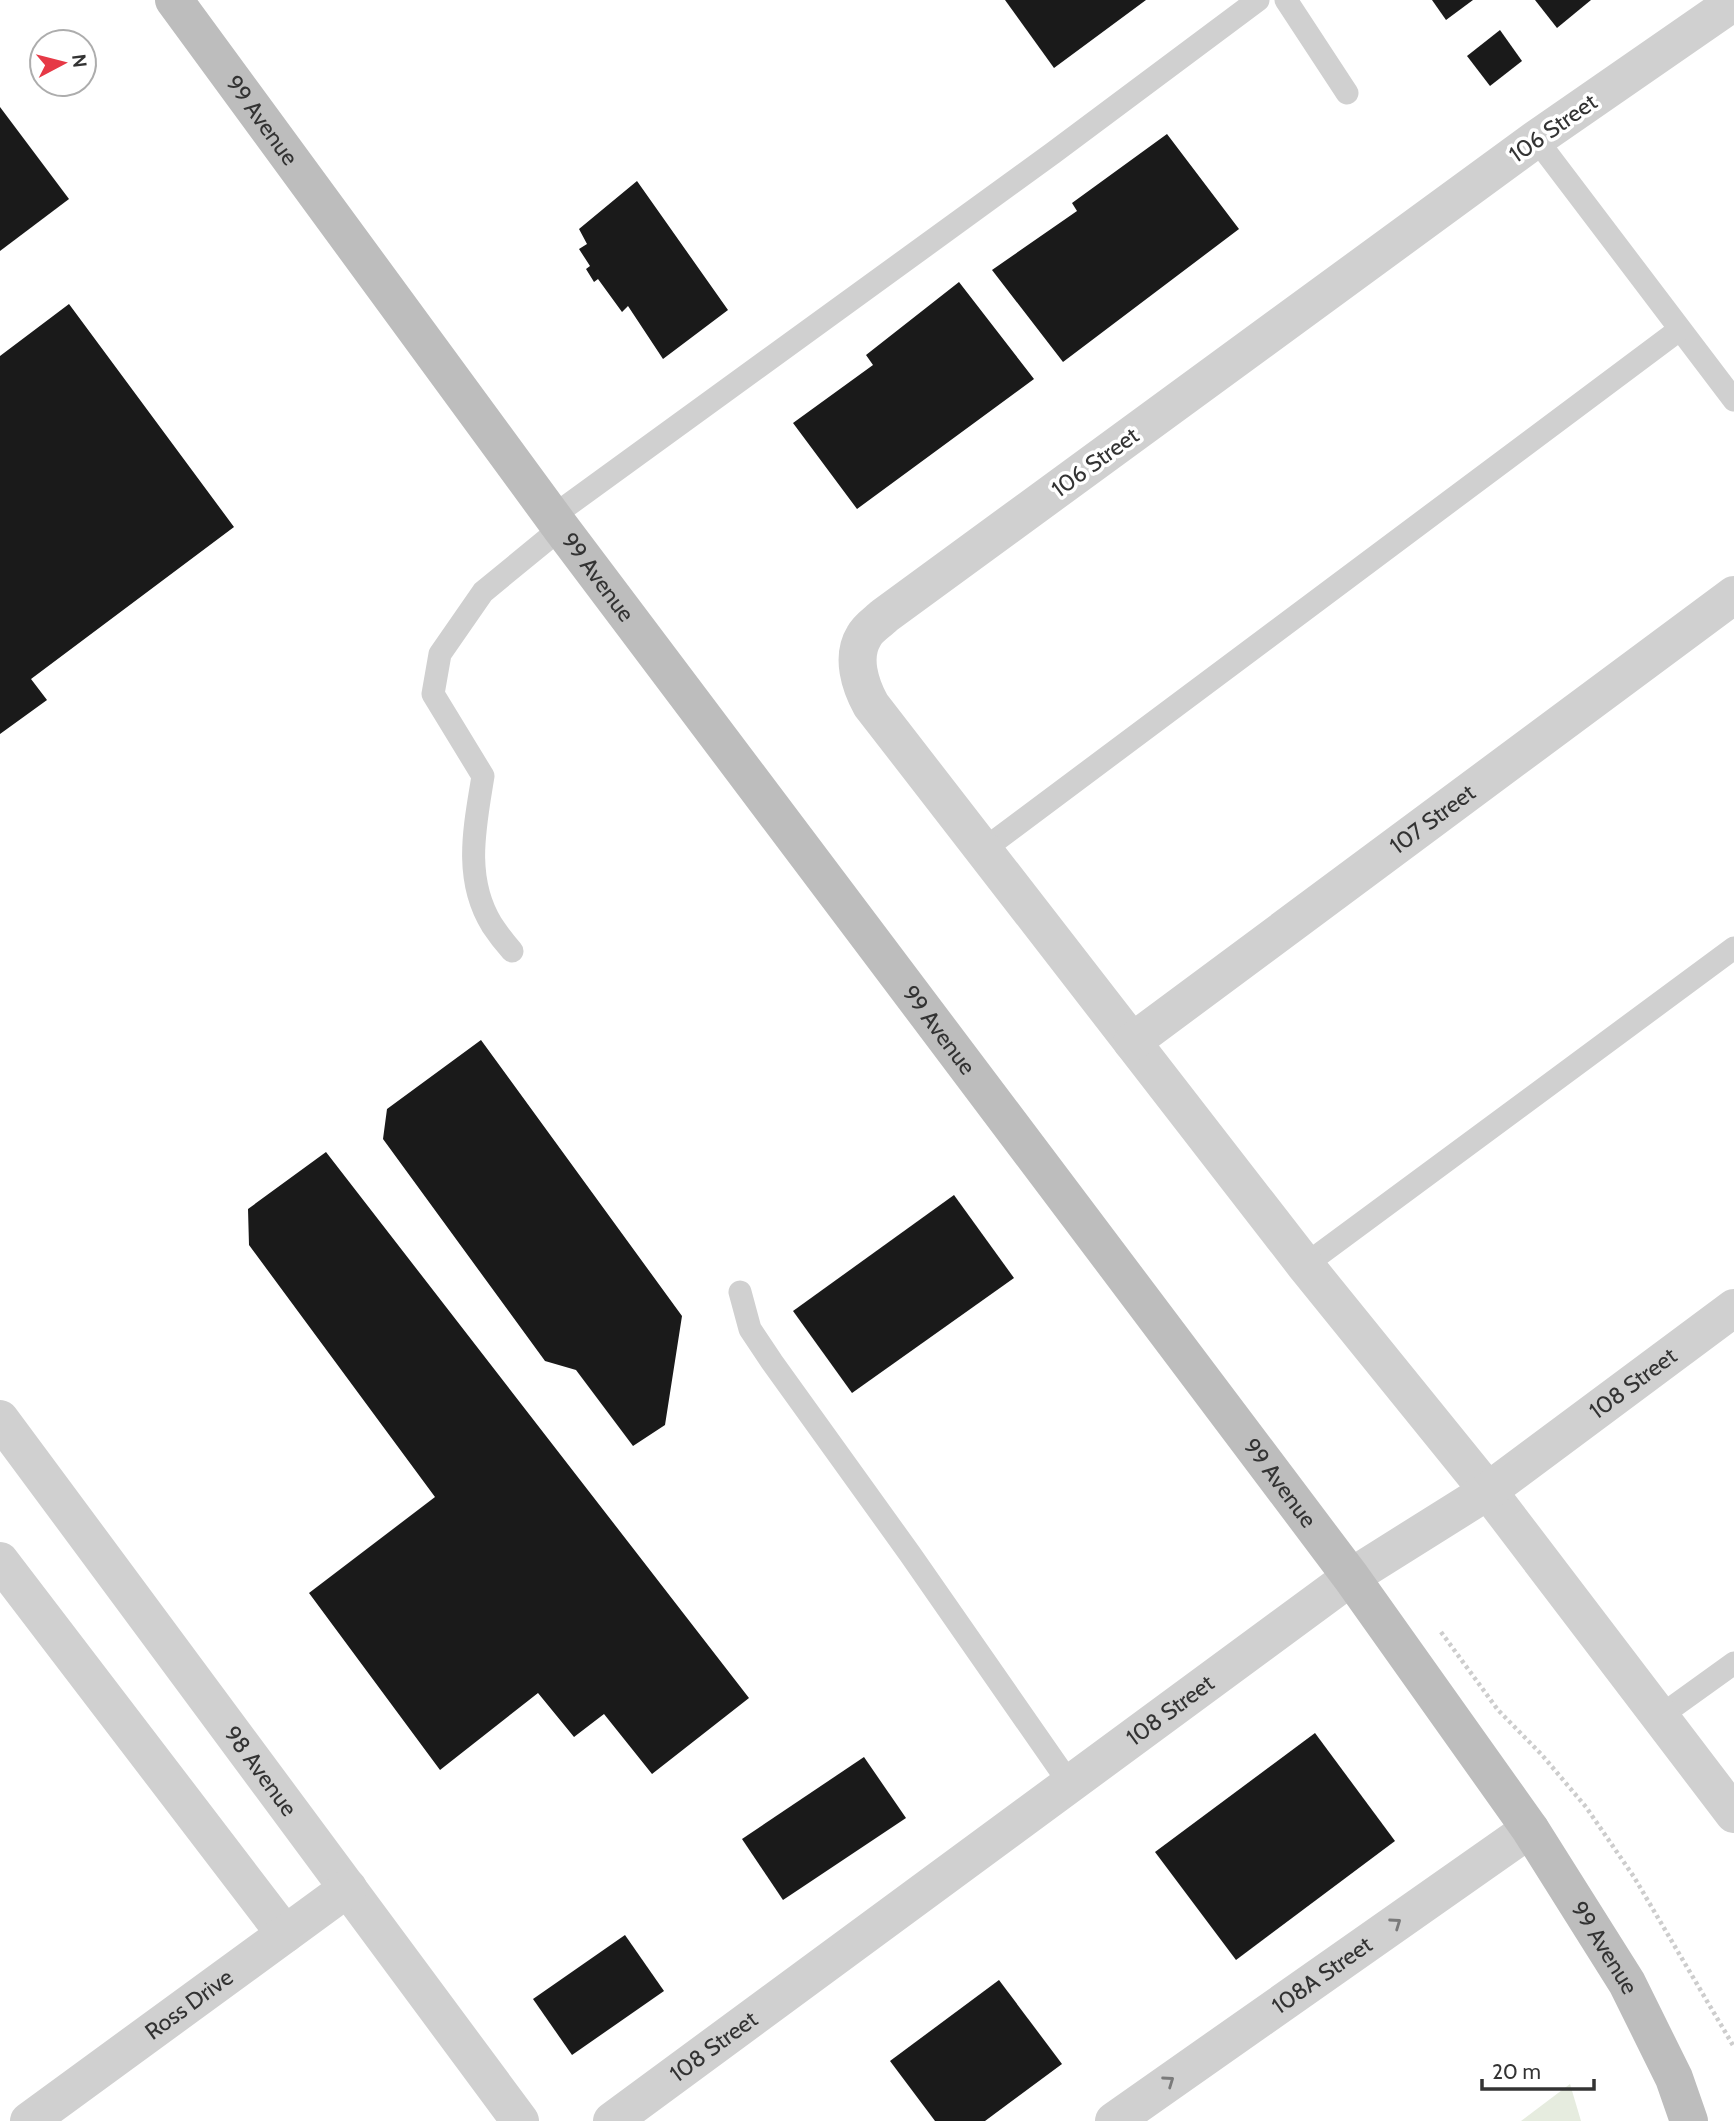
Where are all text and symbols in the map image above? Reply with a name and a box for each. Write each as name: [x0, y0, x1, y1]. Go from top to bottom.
north arrow: [28, 28, 98, 98]
text: N: [67, 53, 92, 69]
street label: 99 Avenue: [220, 70, 304, 171]
street label: 106 Street: [1504, 87, 1603, 168]
street label: 106 Street: [1046, 421, 1144, 503]
street label: 99 Avenue: [555, 527, 641, 627]
street label: 107 Street: [1384, 778, 1481, 860]
street label: 99 Avenue: [896, 980, 982, 1080]
street label: 108 Street: [1584, 1341, 1682, 1425]
street label: 99 Avenue: [1238, 1433, 1323, 1533]
street label: 108 Street: [1121, 1669, 1220, 1752]
street label: 98 Avenue: [218, 1720, 303, 1822]
street label: 99 Avenue: [1565, 1896, 1644, 1999]
one-way arrow: [1388, 1919, 1401, 1931]
street label: 108A Street: [1266, 1930, 1378, 2020]
street label: Ross Drive: [139, 1963, 238, 2046]
street label: 108 Street: [664, 2005, 763, 2088]
scale bar: [1482, 2048, 1594, 2092]
text: 20 m: [1492, 2059, 1541, 2084]
one-way arrow: [1161, 2077, 1174, 2089]

